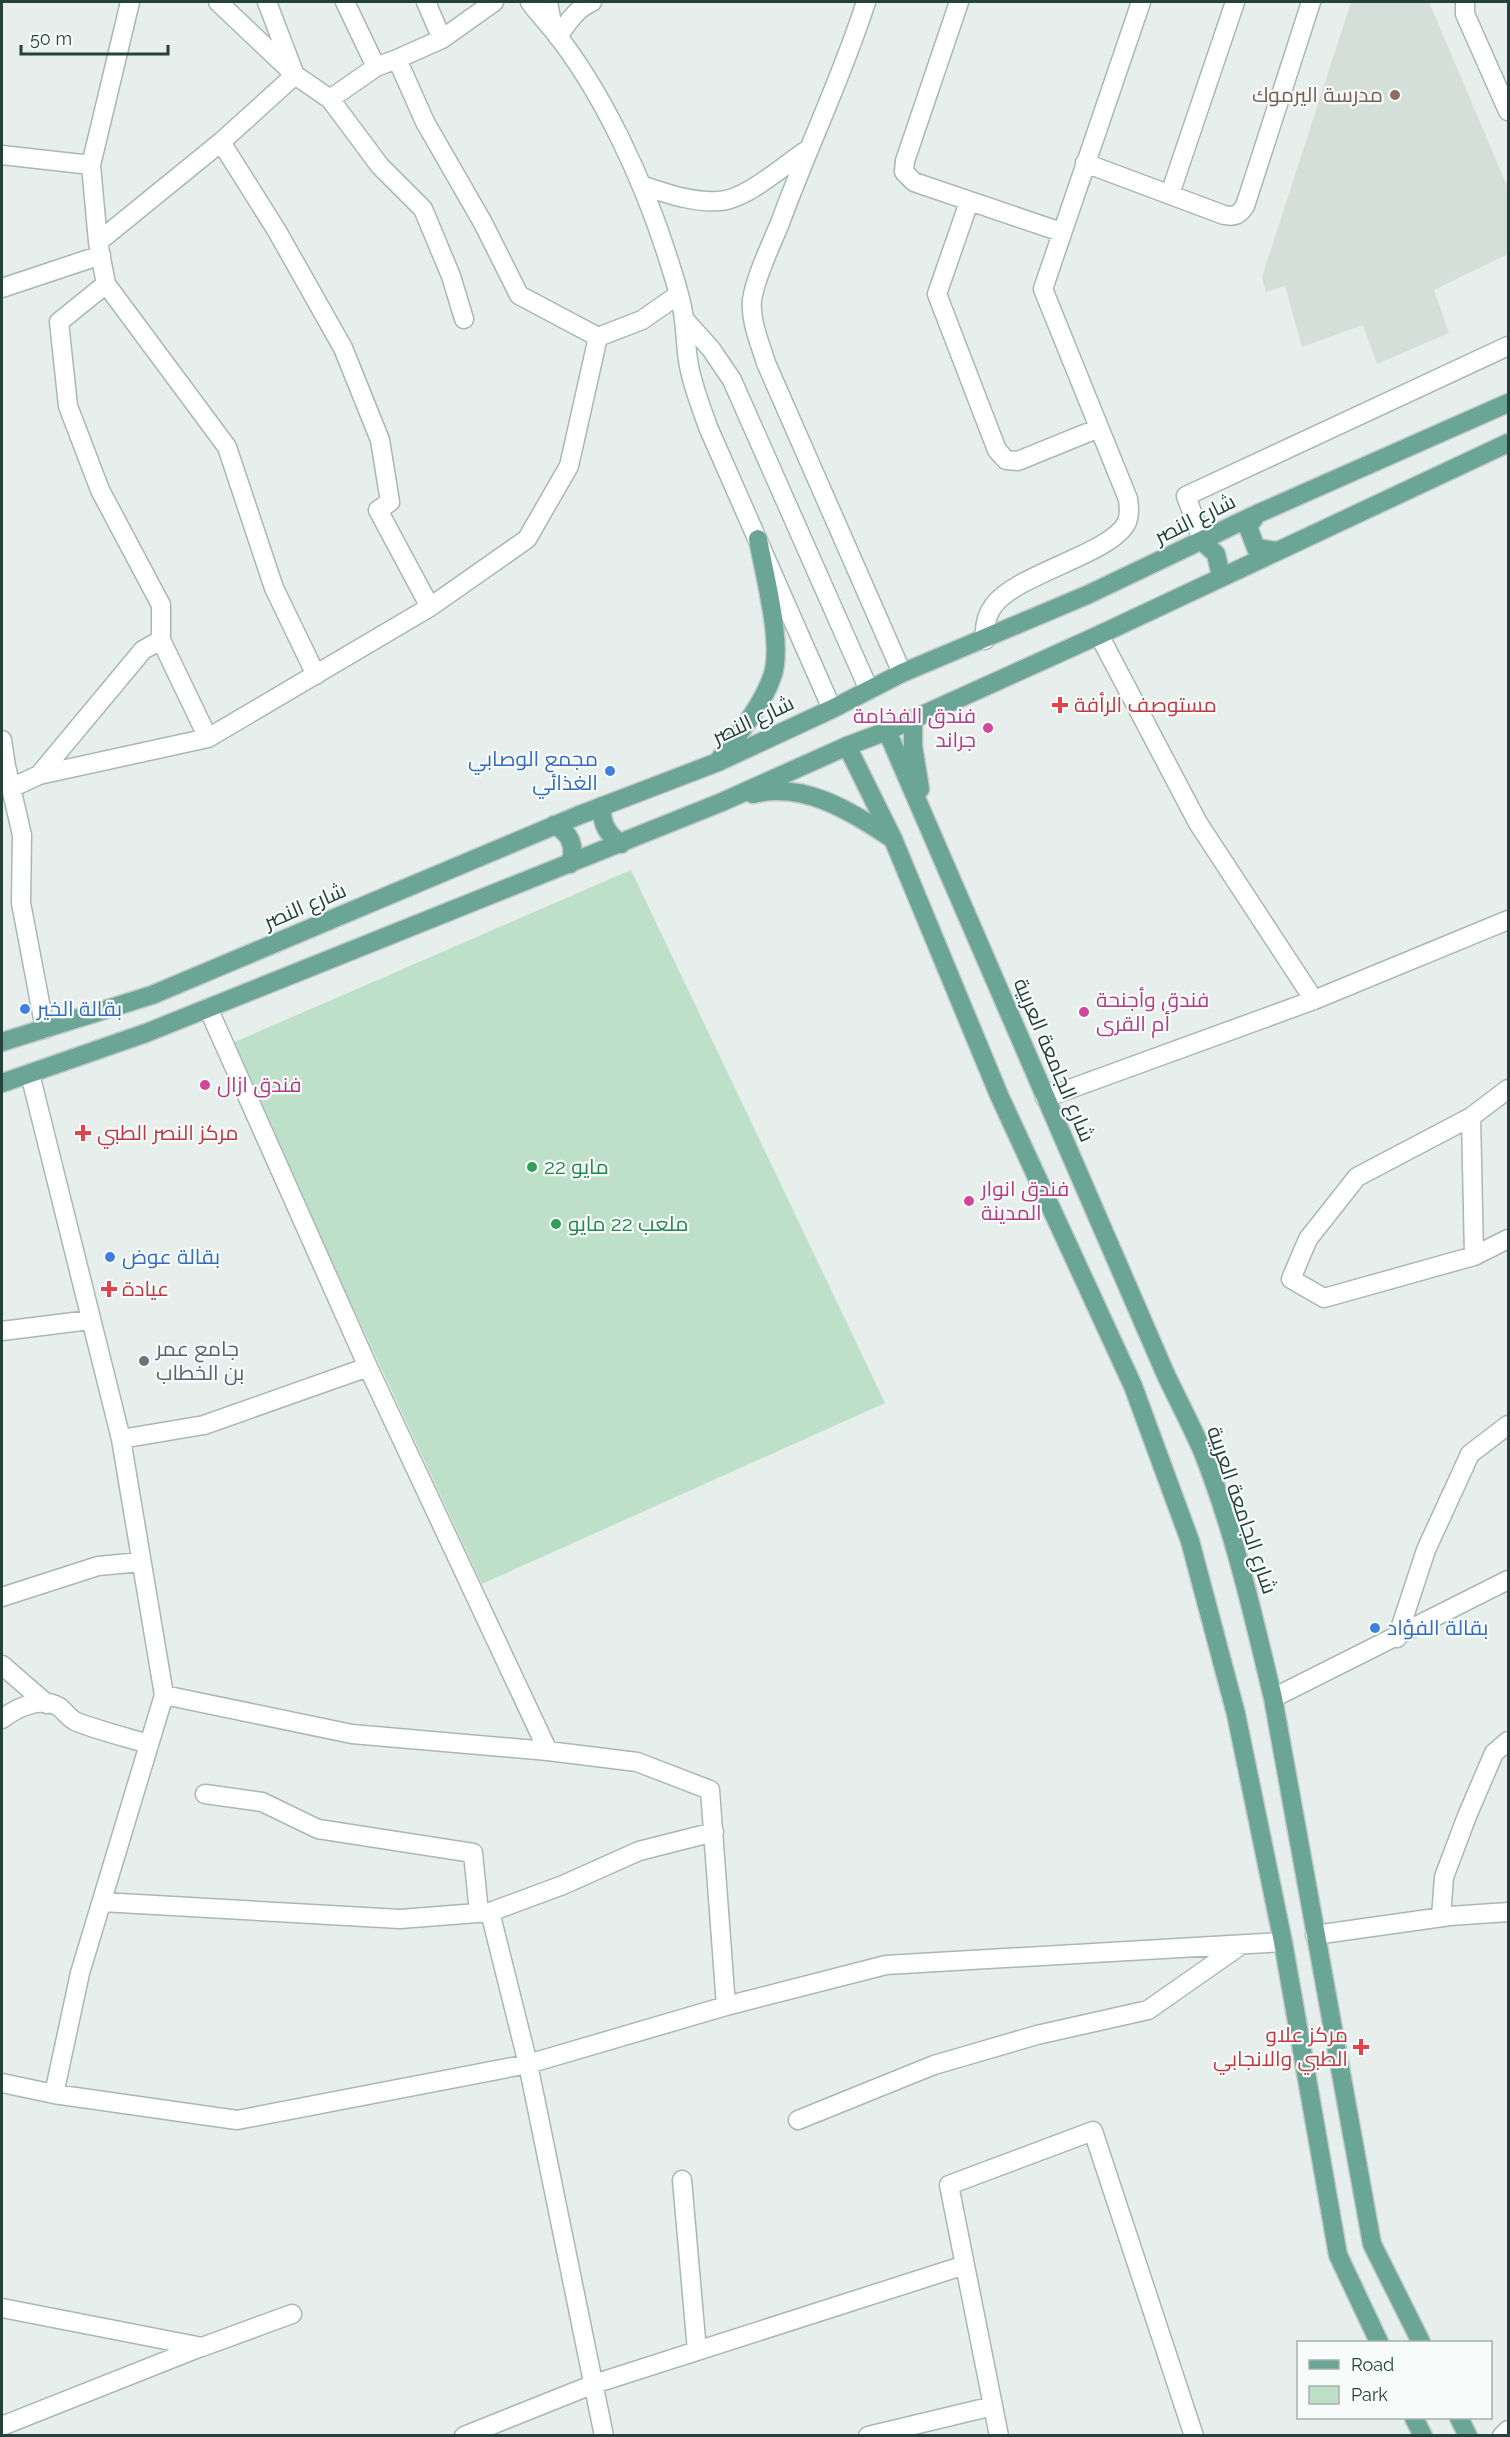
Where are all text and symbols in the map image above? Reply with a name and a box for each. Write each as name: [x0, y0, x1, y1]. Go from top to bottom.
scale bar: [21, 18, 168, 56]
text: 50 m: [30, 28, 72, 49]
place label: مدرسة اليرموك: [1252, 82, 1383, 107]
marker: مدرسة اليرموك: [1388, 88, 1402, 102]
street label: شارع النصر: [1149, 488, 1240, 551]
street label: شارع النصر: [707, 690, 798, 752]
place label: مستوصف الرأفة: [1074, 692, 1217, 717]
marker: مستوصف الرأفة: [1051, 696, 1069, 714]
place label: فندق الفخامة جراند: [853, 703, 976, 752]
marker: فندق الفخامة جراند: [981, 721, 995, 735]
place label: مجمع الوصابي الغذائي: [468, 746, 598, 799]
marker: مجمع الوصابي الغذائي: [603, 764, 617, 778]
street label: شارع النصر: [259, 877, 351, 936]
street label: شارع الجامعة العربية: [1007, 974, 1100, 1146]
place label: فندق وأجنحة أم القرى: [1096, 987, 1209, 1038]
place label: بقالة الخير: [36, 996, 122, 1021]
marker: بقالة الخير: [18, 1002, 32, 1016]
marker: فندق وأجنحة أم القرى: [1077, 1005, 1091, 1019]
place label: فندق ازال: [217, 1072, 301, 1098]
marker: فندق ازال: [198, 1078, 212, 1092]
place label: مركز النصر الطبي: [97, 1120, 239, 1149]
marker: مركز النصر الطبي: [74, 1124, 92, 1142]
place label: 22 مايو: [544, 1154, 609, 1179]
marker: 22 مايو: [525, 1160, 539, 1174]
place label: فندق انوار المدينة: [980, 1176, 1069, 1225]
marker: فندق انوار المدينة: [962, 1194, 976, 1208]
place label: ملعب 22 مايو: [568, 1211, 688, 1236]
marker: ملعب 22 مايو: [549, 1217, 563, 1231]
place label: بقالة عوض: [122, 1244, 220, 1270]
marker: بقالة عوض: [103, 1250, 117, 1264]
place label: عيادة: [122, 1276, 169, 1301]
marker: عيادة: [100, 1280, 118, 1298]
place label: جامع عمر بن الخطاب: [155, 1336, 244, 1386]
marker: جامع عمر بن الخطاب: [137, 1354, 151, 1368]
street label: شارع الجامعة العربية: [1200, 1423, 1283, 1598]
place label: بقالة الفؤاد: [1387, 1615, 1488, 1640]
marker: بقالة الفؤاد: [1368, 1621, 1382, 1635]
place label: مركز علاو الطبي والانجابي: [1213, 2022, 1348, 2075]
marker: مركز علاو الطبي والانجابي: [1352, 2038, 1370, 2056]
legend: [1297, 2341, 1492, 2419]
text: Road: [1351, 2354, 1394, 2375]
text: Park: [1351, 2384, 1388, 2405]

